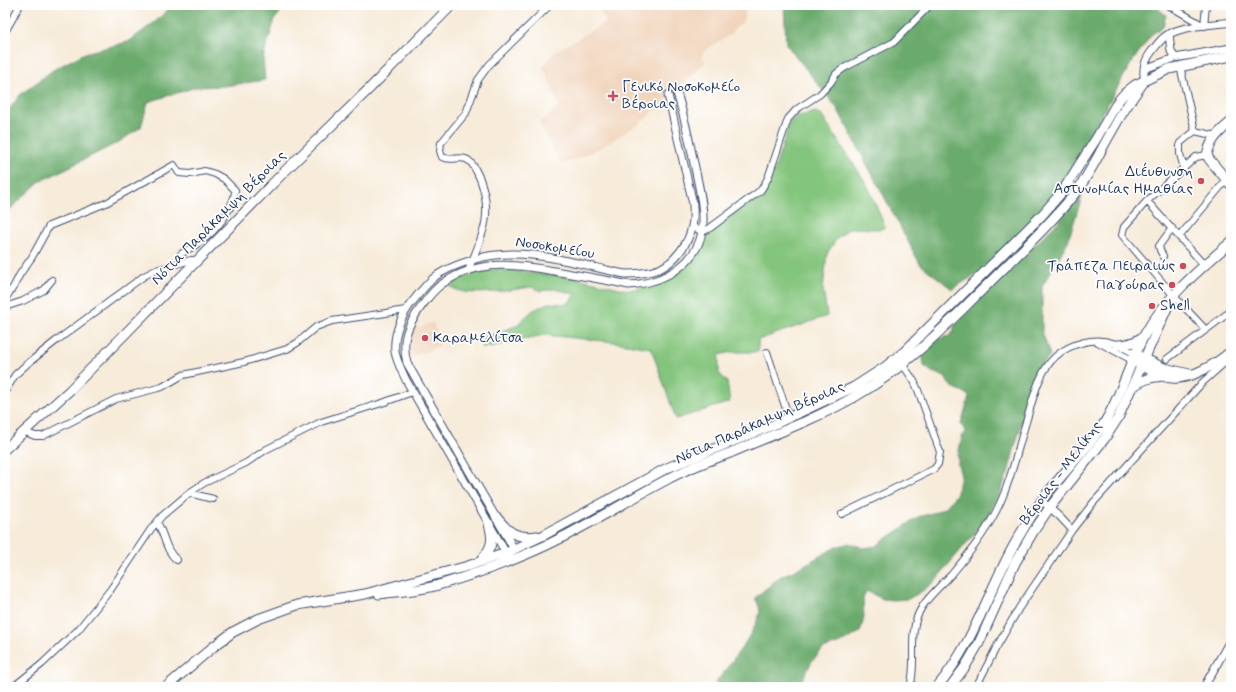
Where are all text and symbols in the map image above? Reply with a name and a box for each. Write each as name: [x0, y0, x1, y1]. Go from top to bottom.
place label: Γενικό Νοσοκομείο Βέροιας: [622, 77, 740, 114]
marker: Γενικό Νοσοκομείο Βέροιας: [607, 90, 619, 102]
street label: Νότια Παράκαμψη Βέροιας: [147, 146, 291, 290]
place label: Διέυθυνση Αστυνομίας Ημαθίας: [1054, 162, 1193, 199]
marker: Διέυθυνση Αστυνομίας Ημαθίας: [1196, 176, 1206, 186]
street label: Νοσοκομείου: [514, 232, 596, 264]
place label: Τράπεζα Πειραιώς: [1047, 256, 1175, 276]
marker: Τράπεζα Πειραιώς: [1178, 261, 1188, 271]
place label: Παγούρας: [1096, 275, 1164, 295]
marker: Παγούρας: [1167, 280, 1177, 290]
place label: Shell: [1160, 296, 1190, 316]
marker: Shell: [1147, 301, 1157, 311]
place label: Καραμελίτσα: [433, 328, 525, 348]
marker: Καραμελίτσα: [420, 333, 430, 343]
street label: Νότια Παράκαμψη Βέροιας: [672, 376, 848, 469]
street label: Βέροιας - Μελίκης: [1015, 416, 1107, 529]

